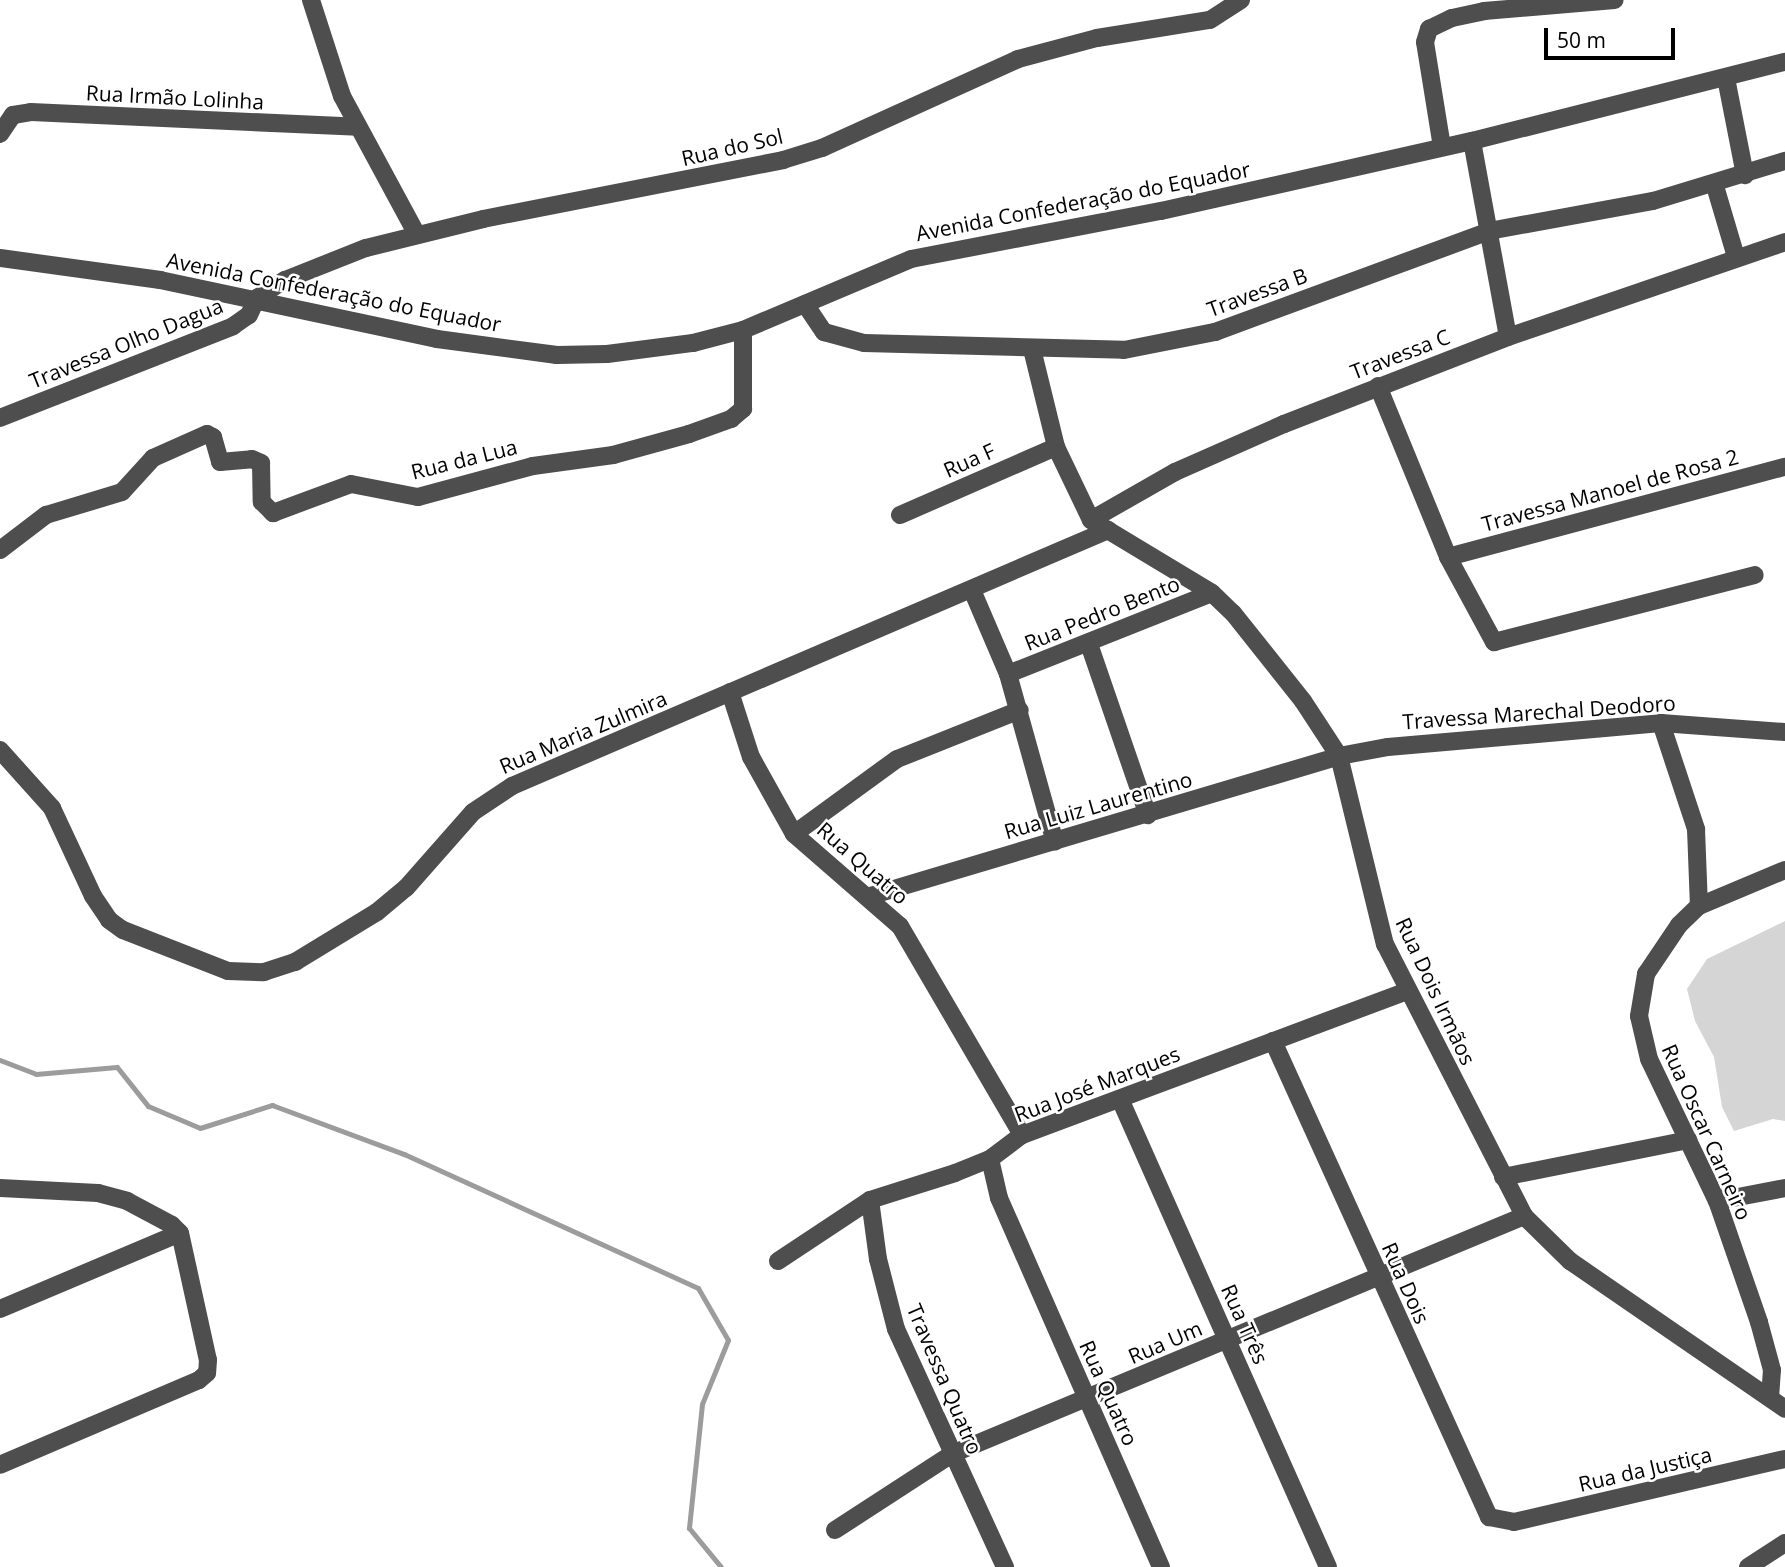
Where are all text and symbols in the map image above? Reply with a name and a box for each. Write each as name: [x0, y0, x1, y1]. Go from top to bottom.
scale bar: [1547, 14, 1678, 58]
text: 50 m: [1557, 26, 1606, 54]
street label: Rua Irmão Lolinha: [85, 80, 265, 114]
street label: Rua do Sol: [679, 123, 785, 171]
street label: Avenida Confederação do Equador: [914, 156, 1252, 246]
street label: Avenida Confederação do Equador: [165, 247, 503, 337]
street label: Travessa B: [1203, 262, 1311, 322]
street label: Travessa Olho Dagua: [25, 293, 227, 393]
street label: Travessa C: [1347, 324, 1453, 384]
street label: Rua da Lua: [408, 434, 520, 484]
street label: Rua F: [939, 438, 999, 482]
street label: Travessa Manoel de Rosa 2: [1479, 444, 1741, 536]
street label: Rua Pedro Bento: [1021, 570, 1183, 656]
street label: Rua Maria Zulmira: [495, 685, 671, 779]
street label: Travessa Marechal Deodoro: [1402, 690, 1676, 734]
street label: Rua Luiz Laurentino: [1001, 766, 1195, 844]
street label: Rua Quatro: [812, 817, 914, 909]
street label: Rua Dois Irmãos: [1391, 913, 1481, 1069]
street label: Rua Oscar Carneiro: [1657, 1040, 1757, 1224]
street label: Rua José Marques: [1011, 1041, 1183, 1127]
street label: Rua Dois: [1377, 1239, 1435, 1327]
street label: Rua Três: [1216, 1280, 1274, 1368]
street label: Travessa Quatro: [902, 1300, 988, 1458]
street label: Rua Um: [1124, 1315, 1206, 1369]
street label: Rua Quatro: [1075, 1336, 1143, 1450]
street label: Rua da Justiça: [1576, 1441, 1714, 1497]

